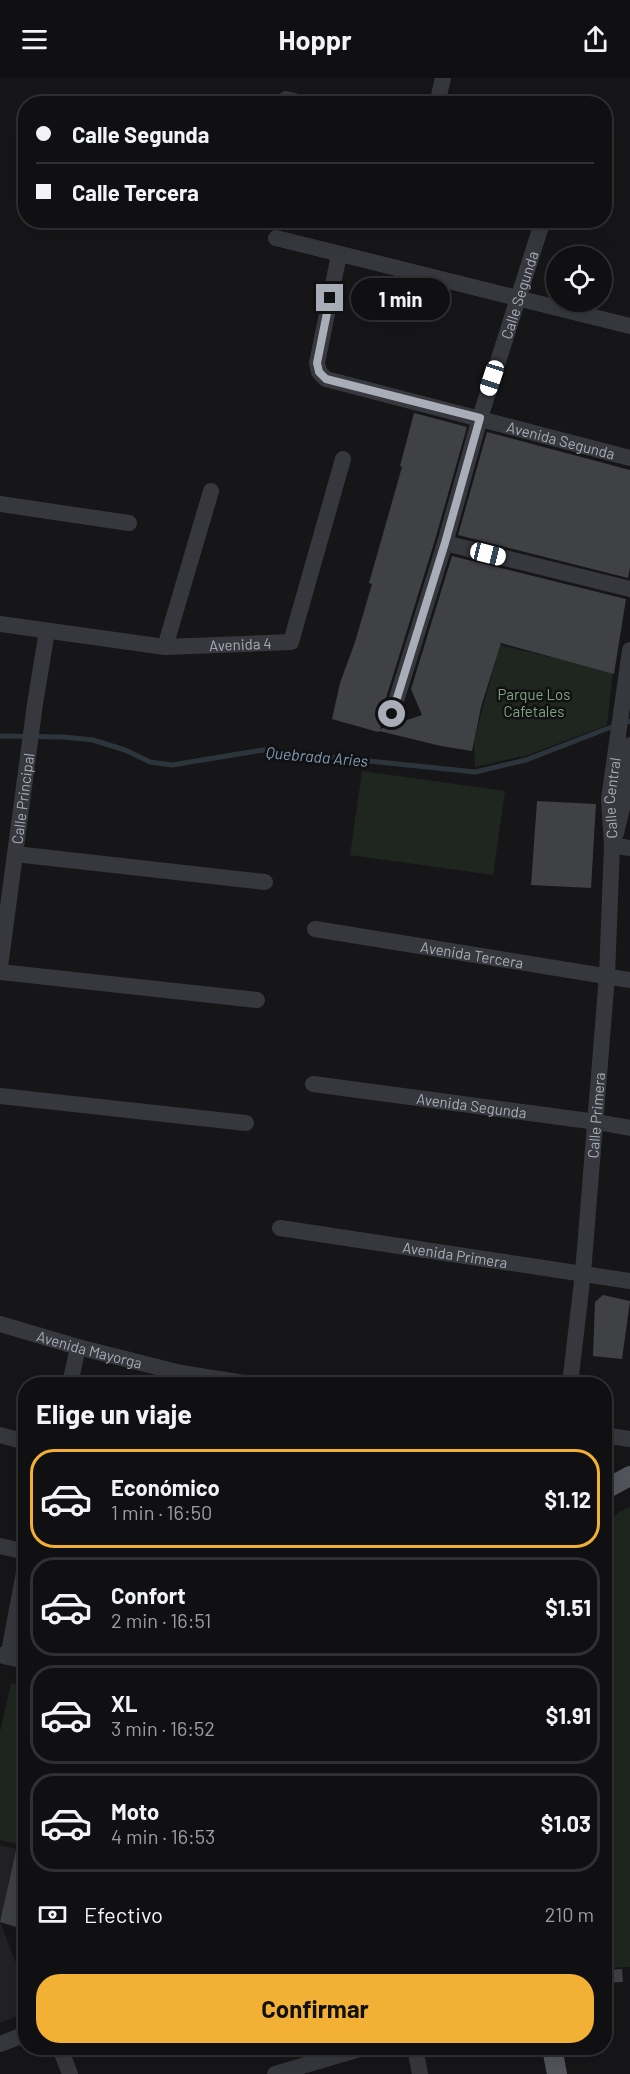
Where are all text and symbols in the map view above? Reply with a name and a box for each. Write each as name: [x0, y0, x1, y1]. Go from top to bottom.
icon: menu: [18, 23, 51, 56]
text: Hoppr: [278, 23, 352, 55]
icon: share: [579, 23, 612, 56]
text: Calle Segunda: [72, 121, 209, 147]
text: Calle Tercera: [72, 179, 199, 205]
map controls: [546, 246, 612, 312]
button: locate: [546, 246, 612, 312]
street label: Calle Segunda: [497, 249, 542, 341]
callout: 1 min: [351, 277, 450, 319]
route end: [316, 284, 343, 311]
text: 1 min: [379, 287, 422, 311]
car: [478, 358, 506, 398]
street label: Avenida Segunda: [505, 417, 617, 463]
car: [468, 541, 508, 567]
street label: Avenida 4: [209, 634, 272, 654]
park label: Parque Los Cafetales: [497, 685, 571, 720]
route start: [378, 700, 405, 727]
water label: Quebrada Aries: [265, 742, 369, 770]
street label: Calle Principal: [7, 752, 37, 845]
street label: Calle Central: [600, 756, 624, 839]
street label: Avenida Tercera: [419, 937, 525, 972]
street label: Calle Primera: [583, 1072, 608, 1159]
street label: Avenida Segunda: [415, 1089, 528, 1122]
street label: Avenida Primera: [401, 1238, 509, 1271]
street label: Avenida Mayorga: [35, 1326, 144, 1372]
text: Elige un viaje: [36, 1397, 192, 1429]
icon: car: [39, 1472, 93, 1526]
text: Económico: [111, 1474, 220, 1500]
text: $1.12: [545, 1486, 591, 1512]
text: 1 min · 16:50: [111, 1500, 212, 1524]
icon: car: [39, 1580, 93, 1634]
text: Confort: [111, 1582, 186, 1608]
text: $1.51: [545, 1594, 591, 1620]
text: 2 min · 16:51: [111, 1608, 211, 1632]
icon: car: [39, 1688, 93, 1742]
text: XL: [111, 1690, 137, 1716]
text: $1.91: [546, 1702, 591, 1728]
text: 3 min · 16:52: [111, 1716, 215, 1740]
icon: car: [39, 1796, 93, 1850]
text: Moto: [111, 1798, 159, 1824]
text: $1.03: [541, 1810, 591, 1836]
text: 4 min · 16:53: [111, 1824, 215, 1848]
icon: cash: [36, 1898, 69, 1931]
text: Efectivo: [84, 1901, 163, 1927]
text: 210 m: [545, 1902, 594, 1926]
button: Confirmar: [36, 1974, 594, 2043]

